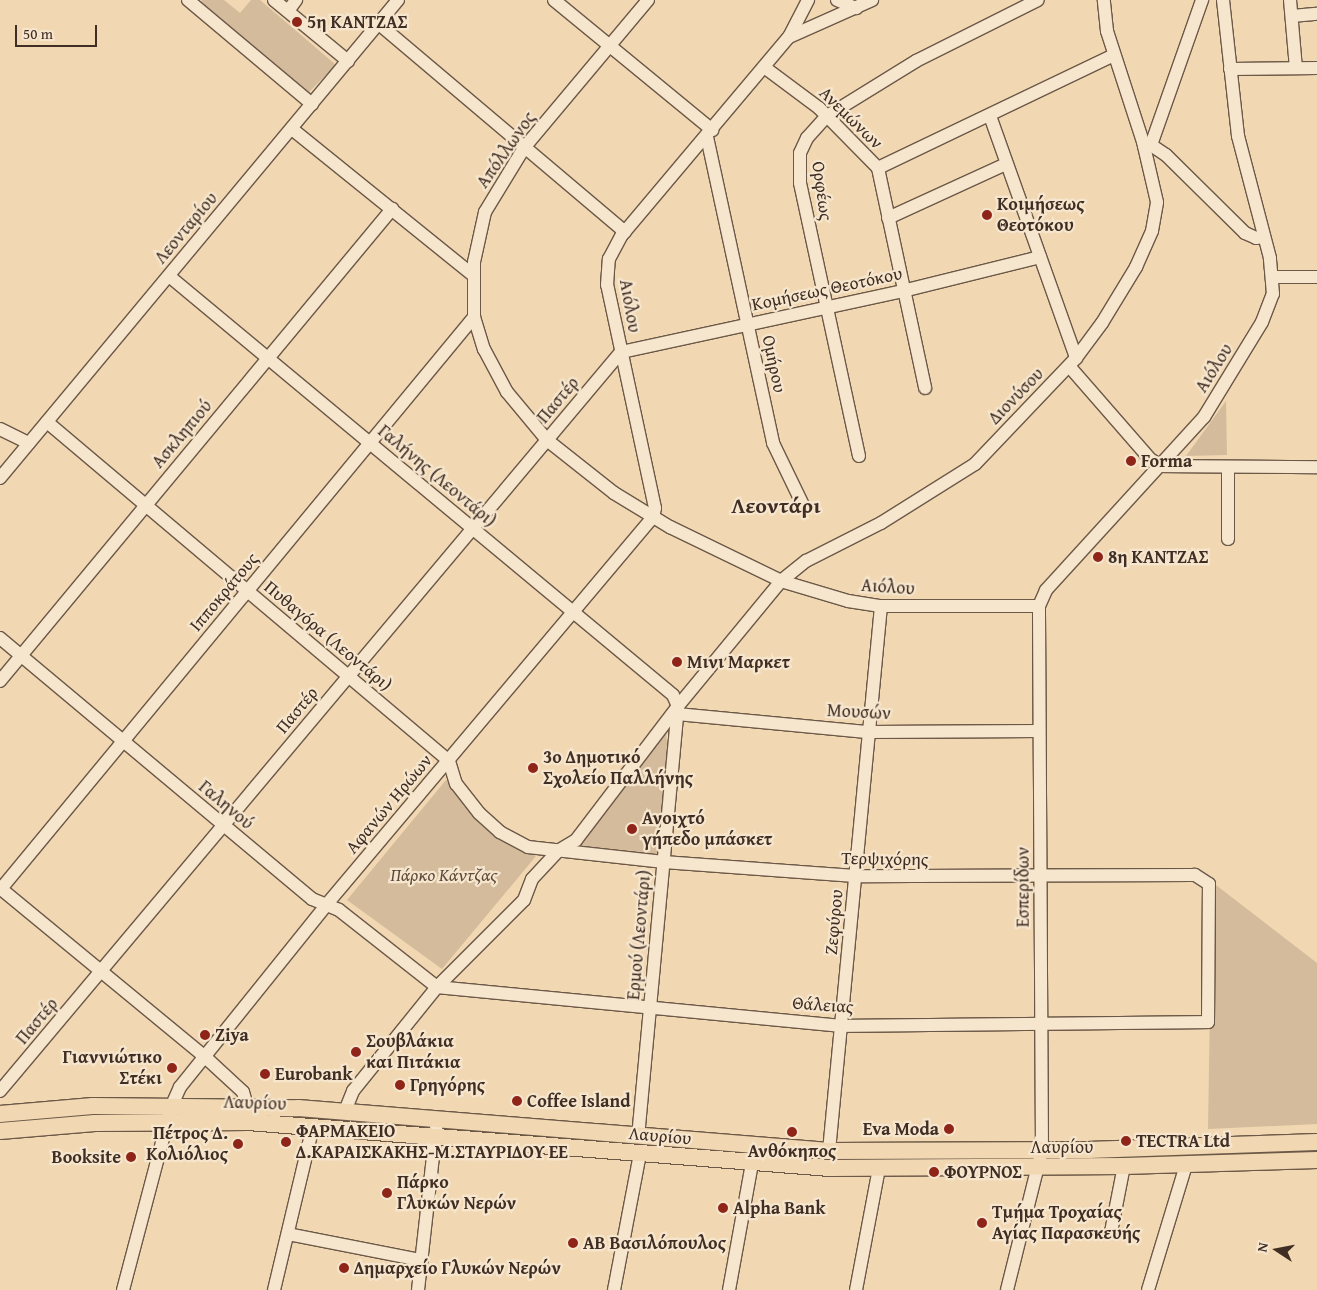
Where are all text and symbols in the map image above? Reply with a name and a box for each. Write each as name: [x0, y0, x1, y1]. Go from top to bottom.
place label: 5η ΚΑΝΤΖΑΣ: [307, 11, 408, 33]
scale bar: [18, 15, 100, 47]
marker: 5η ΚΑΝΤΖΑΣ: [291, 16, 303, 28]
text: 50 m: [23, 23, 53, 44]
street label: Ανεμώνων: [815, 82, 887, 154]
street label: Απόλλωνος: [472, 108, 540, 192]
street label: Ορφέως: [807, 160, 837, 222]
street label: Λεονταρίου: [150, 188, 222, 268]
place label: Κοιμήσεως Θεοτόκου: [997, 194, 1085, 236]
marker: Κοιμήσεως Θεοτόκου: [981, 209, 993, 221]
street label: Κομήσεως Θεοτόκου: [750, 263, 904, 315]
street label: Αιόλου: [615, 278, 645, 334]
street label: Ομήρου: [757, 333, 791, 395]
street label: Αιόλου: [1191, 340, 1237, 396]
street label: Διονύσου: [984, 363, 1048, 429]
street label: Παστέρ: [532, 372, 584, 428]
street label: Ασκληπιού: [147, 396, 217, 472]
street label: Γαλήνης (Λεοντάρι): [374, 420, 500, 532]
place label: Forma: [1141, 450, 1192, 472]
marker: Forma: [1125, 455, 1137, 467]
district label: Λεοντάρι: [731, 493, 821, 519]
place label: 8η ΚΑΝΤΖΑΣ: [1108, 546, 1209, 568]
street label: Ιπποκράτους: [185, 548, 263, 636]
marker: 8η ΚΑΝΤΖΑΣ: [1092, 551, 1104, 563]
street label: Αιόλου: [860, 574, 916, 600]
street label: Πυθαγόρα (Λεοντάρι): [260, 576, 396, 696]
place label: Μινι Μαρκετ: [687, 651, 790, 673]
marker: Μινι Μαρκετ: [671, 656, 683, 668]
street label: Παστέρ: [271, 682, 323, 738]
street label: Μουσών: [826, 700, 892, 724]
place label: 3ο Δημοτικό Σχολείο Παλλήνης: [543, 747, 693, 790]
street label: Αφανών Ηρώων: [341, 750, 437, 858]
marker: 3ο Δημοτικό Σχολείο Παλλήνης: [527, 762, 539, 774]
street label: Γαληνού: [194, 776, 258, 834]
place label: Ανοιχτό γήπεδο μπάσκετ: [642, 808, 772, 851]
marker: Ανοιχτό γήπεδο μπάσκετ: [626, 823, 638, 835]
street label: Τερψιχόρης: [841, 847, 929, 871]
street label: Εσπερίδων: [1012, 847, 1034, 927]
park label: Πάρκο Κάντζας: [391, 864, 497, 886]
street label: Ερμού (Λεοντάρι): [623, 869, 655, 1001]
street label: Ζεφύρου: [820, 888, 848, 956]
street label: Θάλειας: [792, 992, 854, 1018]
street label: Παστέρ: [11, 993, 63, 1049]
place label: Ziya: [215, 1024, 249, 1046]
marker: Ziya: [199, 1029, 211, 1041]
place label: Σουβλάκια και Πιτάκια: [366, 1031, 461, 1074]
marker: Σουβλάκια και Πιτάκια: [350, 1046, 362, 1058]
place label: Γιαννιώτικο Στέκι: [63, 1047, 162, 1090]
marker: Γιαννιώτικο Στέκι: [166, 1062, 178, 1074]
place label: Eurobank: [275, 1063, 352, 1085]
marker: Eurobank: [259, 1068, 271, 1080]
place label: Γρηγόρης: [410, 1074, 485, 1096]
marker: Γρηγόρης: [394, 1079, 406, 1091]
place label: Coffee Island: [527, 1090, 631, 1112]
street label: Λαυρίου: [223, 1091, 287, 1115]
marker: Coffee Island: [511, 1095, 523, 1107]
place label: Eva Moda: [863, 1118, 939, 1140]
place label: ΦΑΡΜΑΚΕΙΟ Δ.ΚΑΡΑΙΣΚΑΚΗΣ-Μ.ΣΤΑΥΡΙΔΟΥ ΕΕ: [296, 1121, 568, 1164]
place label: Πέτρος Δ. Κολιόλιος: [146, 1123, 228, 1166]
street label: Λαυρίου: [628, 1123, 692, 1149]
marker: Eva Moda: [943, 1123, 955, 1135]
marker: Ανθόκηπος: [786, 1126, 798, 1138]
place label: TECTRA Ltd: [1136, 1130, 1230, 1152]
marker: TECTRA Ltd: [1120, 1135, 1132, 1147]
marker: ΦΑΡΜΑΚΕΙΟ Δ.ΚΑΡΑΙΣΚΑΚΗΣ-Μ.ΣΤΑΥΡΙΔΟΥ ΕΕ: [280, 1136, 292, 1148]
street label: Λαυρίου: [1031, 1136, 1093, 1158]
marker: Πέτρος Δ. Κολιόλιος: [232, 1138, 244, 1150]
place label: Ανθόκηπος: [748, 1140, 836, 1162]
place label: Booksite: [52, 1146, 121, 1168]
marker: Booksite: [125, 1151, 137, 1163]
place label: ΦΟΥΡΝΟΣ: [944, 1161, 1022, 1183]
marker: ΦΟΥΡΝΟΣ: [928, 1166, 940, 1178]
place label: Πάρκο Γλυκών Νερών: [397, 1172, 516, 1214]
marker: Πάρκο Γλυκών Νερών: [381, 1187, 393, 1199]
place label: Alpha Bank: [733, 1197, 825, 1219]
marker: Alpha Bank: [717, 1202, 729, 1214]
place label: Τμήμα Τροχαίας Αγίας Παρασκευής: [992, 1202, 1140, 1244]
marker: Τμήμα Τροχαίας Αγίας Παρασκευής: [976, 1217, 988, 1229]
north arrow: [1252, 1225, 1302, 1275]
place label: ΑΒ Βασιλόπουλος: [583, 1232, 726, 1254]
marker: ΑΒ Βασιλόπουλος: [567, 1237, 579, 1249]
text: N: [1252, 1241, 1273, 1254]
place label: Δημαρχείο Γλυκών Νερών: [354, 1257, 561, 1279]
marker: Δημαρχείο Γλυκών Νερών: [338, 1262, 350, 1274]

